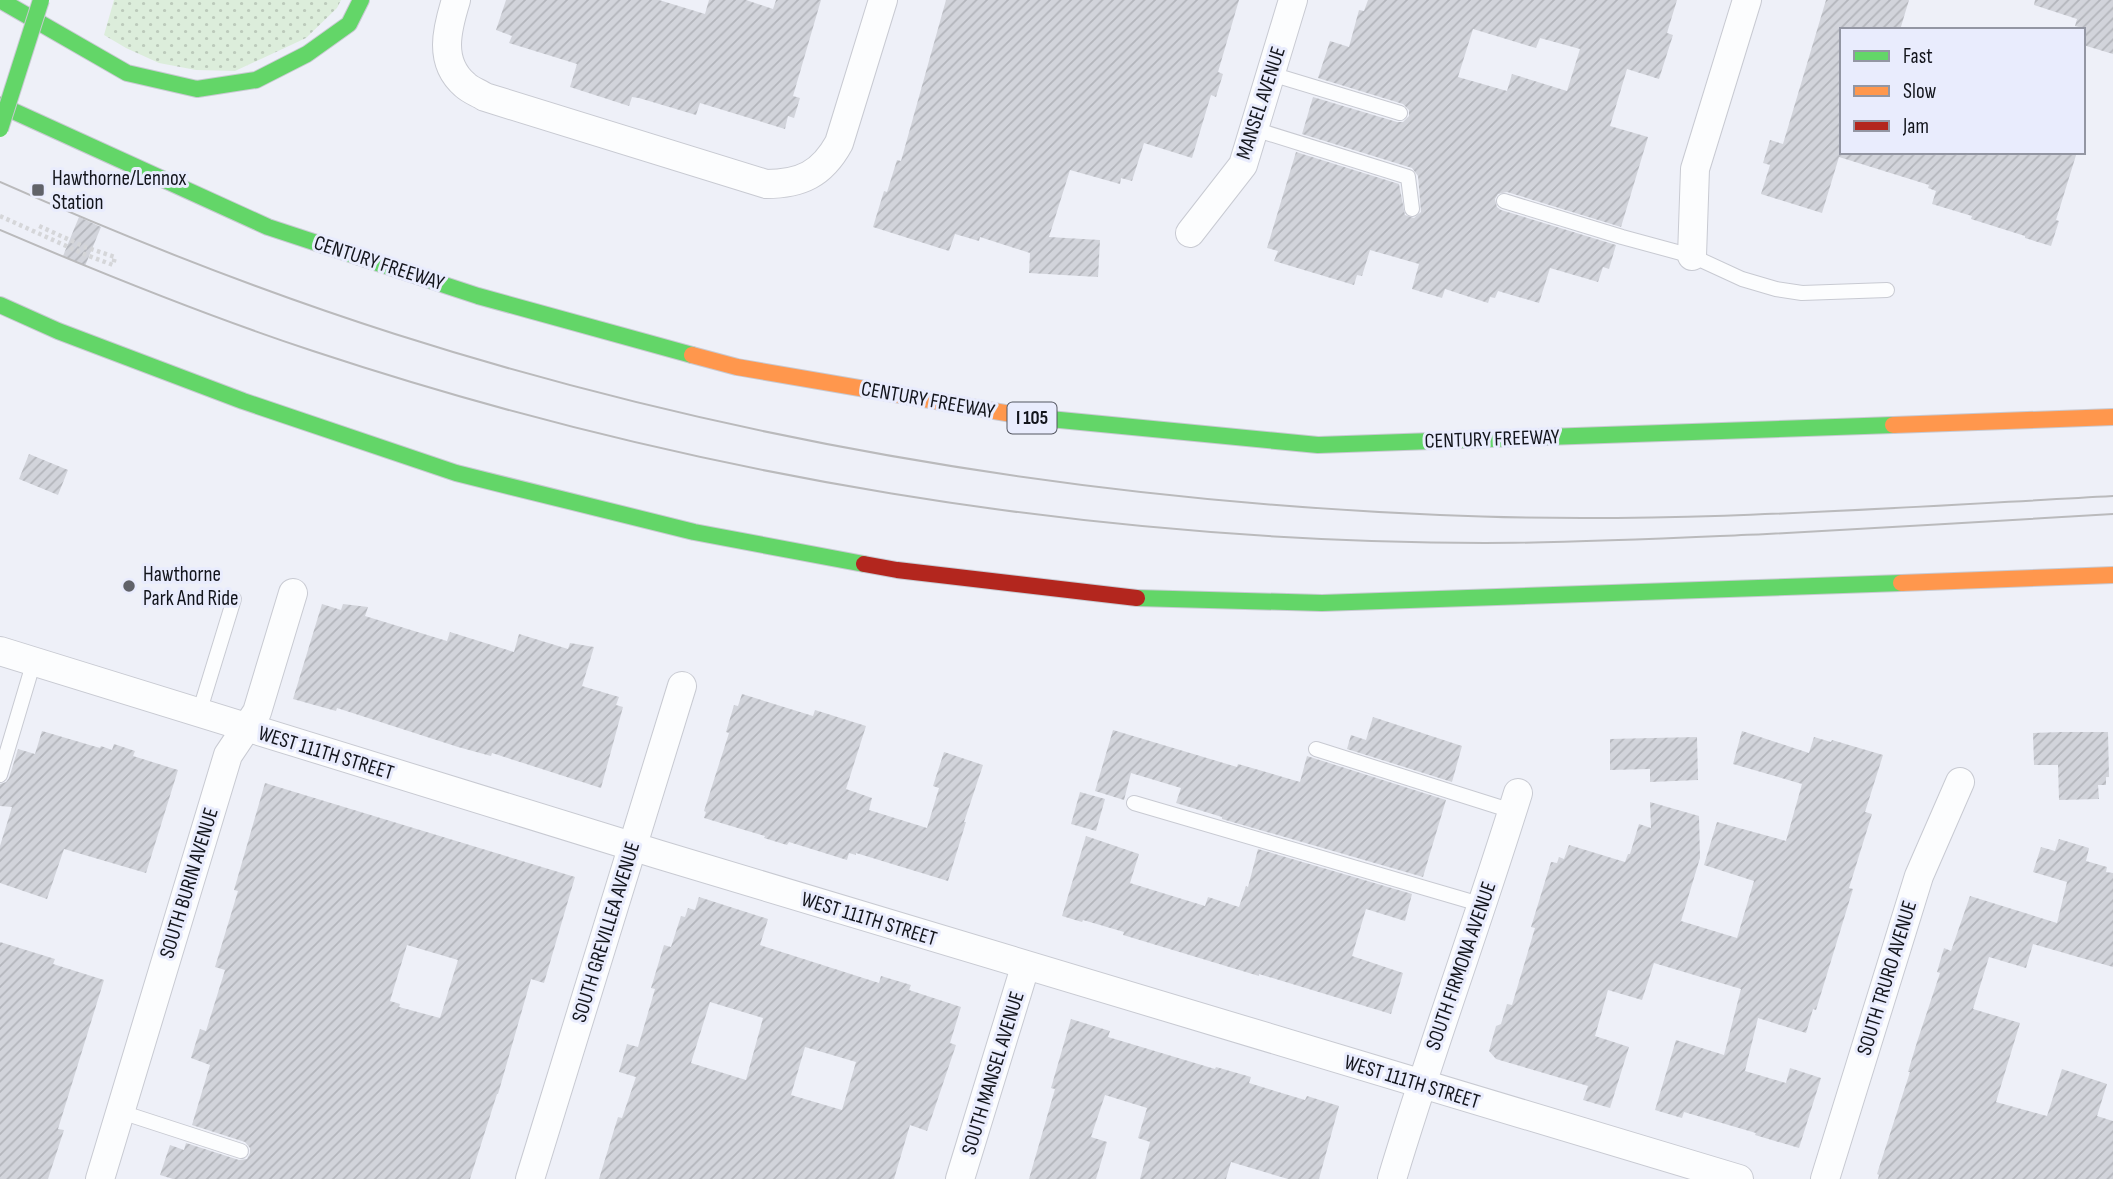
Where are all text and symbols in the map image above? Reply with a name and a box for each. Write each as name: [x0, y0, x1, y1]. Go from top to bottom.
legend: [1840, 28, 2085, 154]
street label: MANSEL AVENUE: [1231, 43, 1291, 163]
text: Fast: [1903, 44, 1933, 69]
text: Slow: [1903, 79, 1937, 104]
text: Jam: [1902, 114, 1929, 139]
place label: Hawthorne/Lennox Station: [52, 166, 187, 215]
marker: Hawthorne/Lennox Station: [30, 182, 46, 198]
street label: CENTURY FREEWAY: [311, 230, 447, 296]
street label: CENTURY FREEWAY: [859, 376, 997, 424]
road number: I 105: [1007, 402, 1056, 434]
street label: CENTURY FREEWAY: [1424, 424, 1560, 454]
place label: Hawthorne Park And Ride: [143, 562, 238, 611]
marker: Hawthorne Park And Ride: [121, 578, 137, 594]
street label: WEST 111TH STREET: [255, 721, 397, 786]
street label: SOUTH BURIN AVENUE: [154, 805, 224, 961]
street label: SOUTH GREVILLEA AVENUE: [567, 839, 645, 1025]
street label: SOUTH FIRMONA AVENUE: [1420, 878, 1502, 1054]
street label: WEST 111TH STREET: [798, 887, 940, 952]
street label: SOUTH TRURO AVENUE: [1852, 898, 1922, 1058]
street label: SOUTH MANSEL AVENUE: [956, 988, 1030, 1158]
street label: WEST 111TH STREET: [1341, 1050, 1483, 1115]

